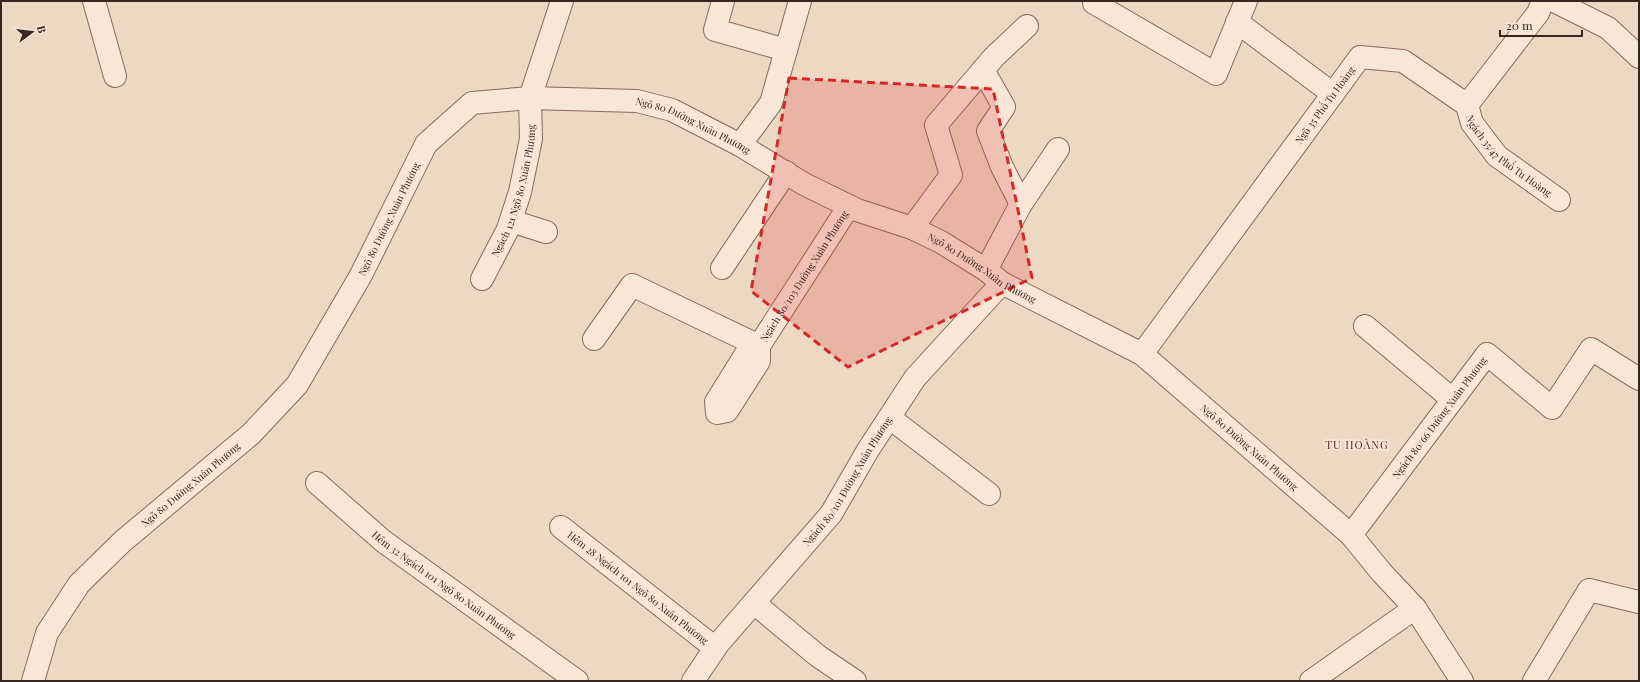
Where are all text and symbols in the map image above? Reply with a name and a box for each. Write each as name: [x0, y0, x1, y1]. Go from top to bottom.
north arrow: [12, 12, 52, 52]
scale bar: [1500, 12, 1582, 38]
text: 20 m: [1506, 17, 1533, 33]
text: B: [34, 24, 50, 35]
street label: Ngõ 35 Phố Tu Hoàng: [1292, 63, 1359, 147]
street label: Ngõ 80 Đường Xuân Phương: [634, 94, 754, 157]
street label: Ngách 35/47 Phố Tu Hoàng: [1463, 113, 1555, 200]
street label: Ngách 121 Ngõ 80 Xuân Phương: [488, 123, 538, 259]
street label: Ngõ 80 Đường Xuân Phương: [355, 159, 423, 278]
street label: Ngách 80/103 Đường Xuân Phương: [757, 207, 852, 344]
street label: Ngõ 80 Đường Xuân Phương: [926, 230, 1040, 307]
street label: Ngách 80/66 Đường Xuân Phương: [1389, 353, 1490, 481]
street label: Ngõ 80 Đường Xuân Phương: [1198, 401, 1302, 494]
street label: Ngách 80/101 Đường Xuân Phương: [799, 413, 895, 549]
district label: TU HOÀNG: [1325, 437, 1389, 452]
street label: Ngõ 80 Đường Xuân Phương: [138, 439, 244, 530]
street label: Hẻm 32 Ngách 101 Ngõ 80 Xuân Phương: [369, 528, 520, 642]
street label: Hẻm 28 Ngách 101 Ngõ 80 Xuân Phương: [565, 528, 712, 648]

